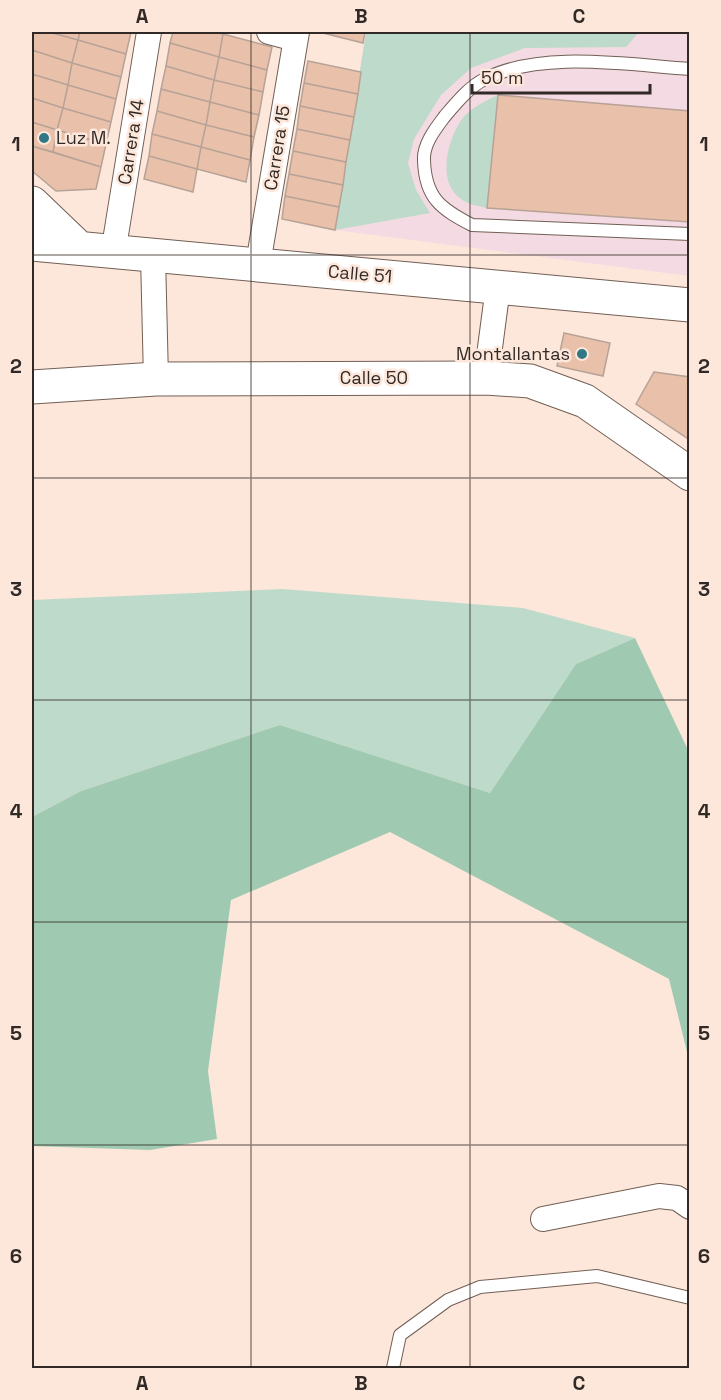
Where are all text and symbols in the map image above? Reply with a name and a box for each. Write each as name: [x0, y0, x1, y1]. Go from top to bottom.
text: A: [136, 3, 149, 29]
text: B: [354, 3, 368, 29]
text: C: [573, 3, 586, 29]
scale bar: [472, 57, 650, 95]
text: 50 m: [481, 66, 523, 89]
street label: Carrera 14: [112, 98, 149, 186]
street label: Carrera 15: [258, 104, 295, 192]
place label: Luz M.: [56, 126, 111, 149]
text: 1: [11, 131, 21, 157]
marker: Luz M.: [37, 131, 51, 145]
text: 1: [699, 131, 709, 157]
street label: Calle 51: [327, 259, 393, 288]
place label: Montallantas: [456, 342, 570, 365]
marker: Montallantas: [575, 347, 589, 361]
text: 2: [10, 353, 22, 379]
text: 2: [698, 353, 710, 379]
street label: Calle 50: [340, 366, 408, 389]
text: 3: [10, 576, 22, 602]
text: 3: [698, 576, 710, 602]
text: 4: [10, 798, 23, 824]
text: 4: [698, 798, 711, 824]
text: 5: [10, 1020, 22, 1046]
text: 5: [698, 1020, 710, 1046]
text: 6: [10, 1243, 22, 1269]
text: 6: [698, 1243, 710, 1269]
text: A: [136, 1370, 149, 1396]
text: B: [354, 1370, 368, 1396]
text: C: [573, 1370, 586, 1396]

